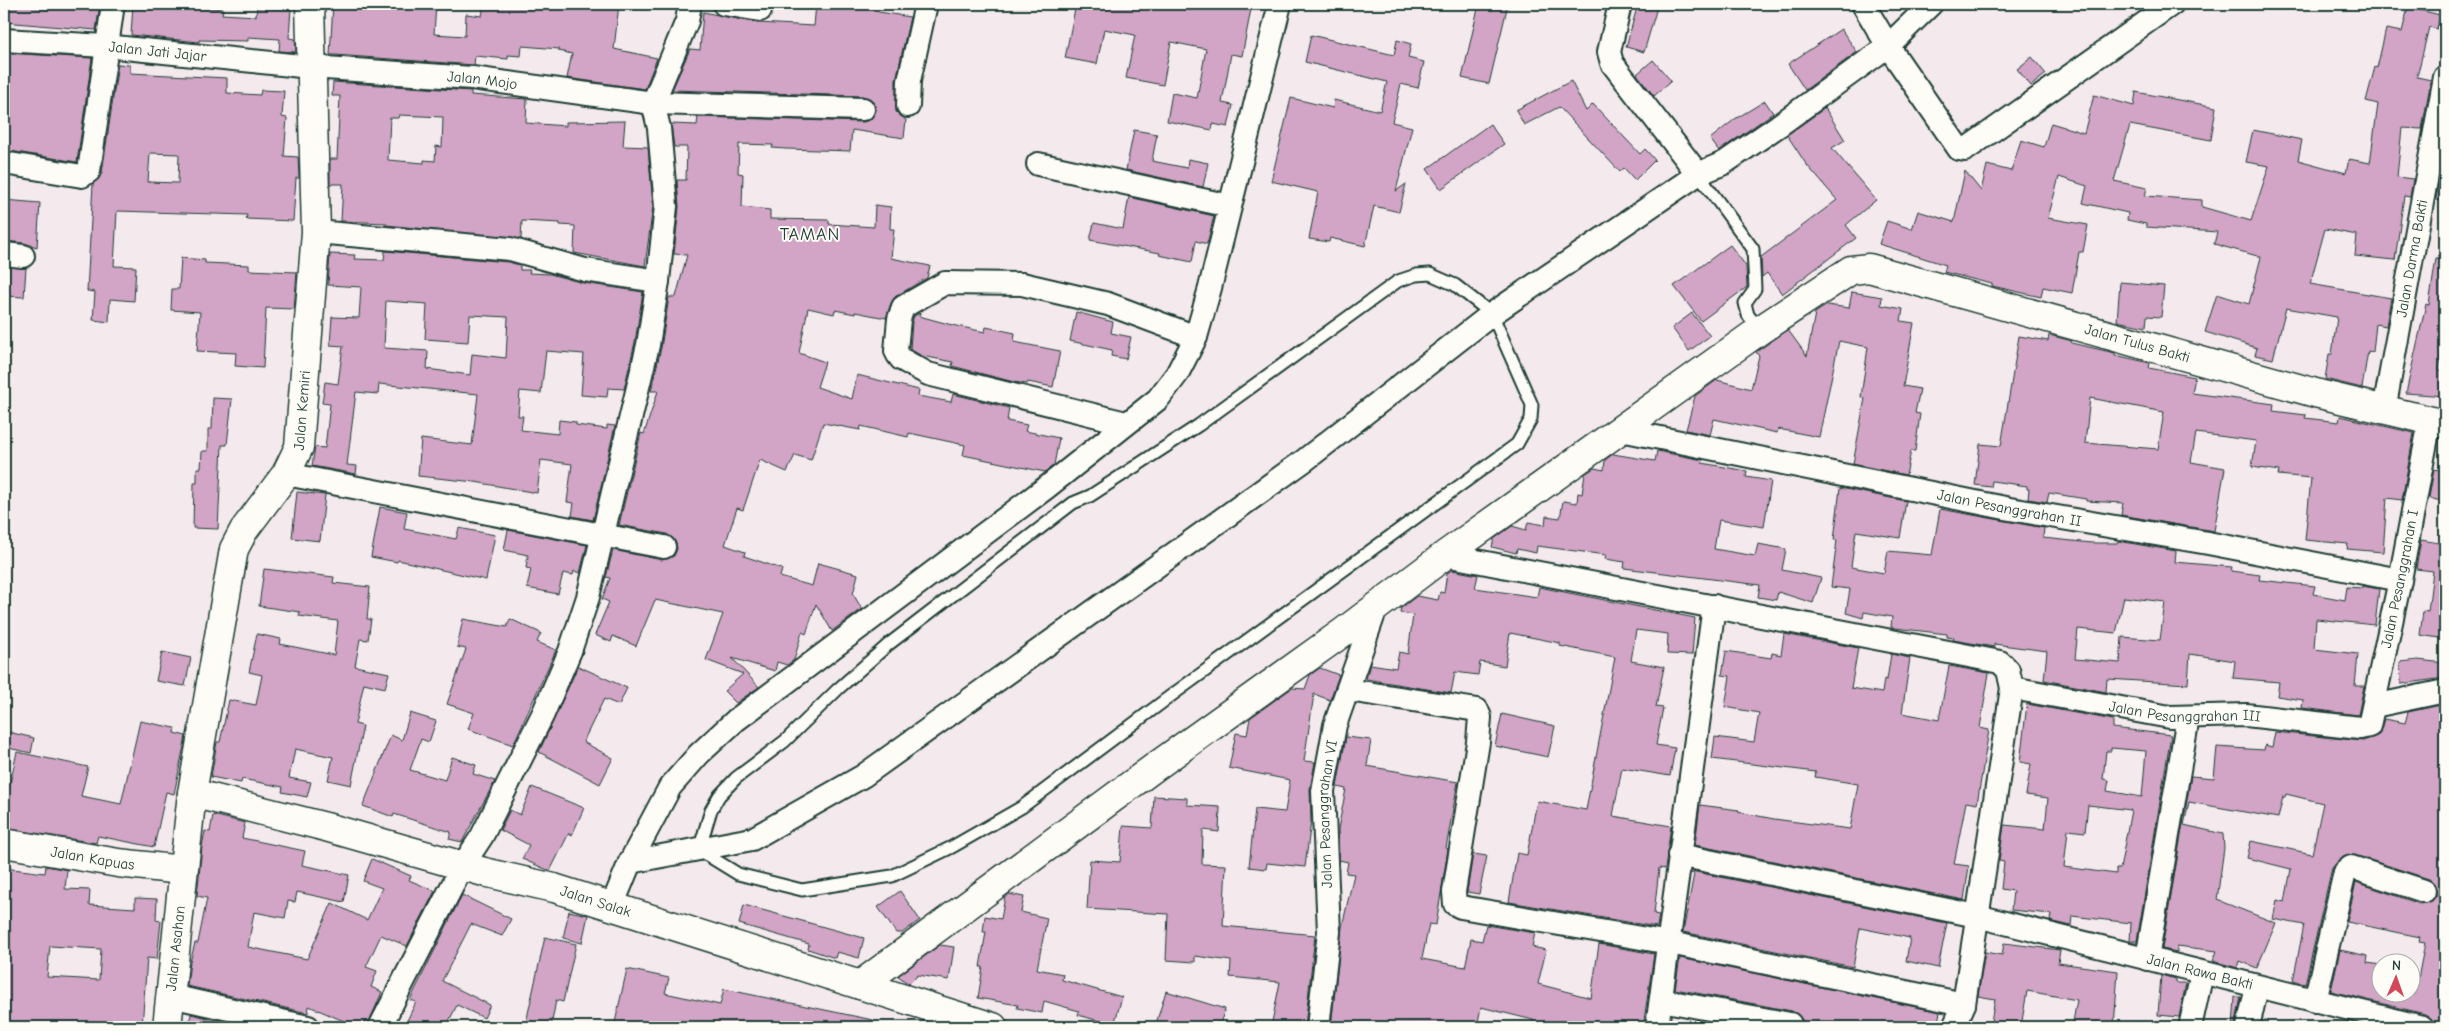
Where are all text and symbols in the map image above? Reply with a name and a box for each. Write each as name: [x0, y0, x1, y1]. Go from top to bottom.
street label: Jalan Jati Jajar: [108, 37, 207, 65]
street label: Jalan Mojo: [446, 67, 519, 93]
street label: Jalan Darma Bakti: [2392, 198, 2431, 319]
district label: TAMAN: [780, 224, 840, 245]
street label: Jalan Tulus Bakti: [2083, 320, 2192, 366]
street label: Jalan Kemiri: [290, 370, 314, 451]
street label: Jalan Pesanggrahan II: [1935, 485, 2083, 530]
street label: Jalan Pesanggrahan I: [2377, 508, 2422, 650]
street label: Jalan Pesanggrahan III: [2107, 697, 2262, 726]
street label: Jalan Pesanggrahan VI: [1314, 738, 1341, 889]
street label: Jalan Kapuas: [49, 842, 136, 874]
street label: Jalan Salak: [558, 882, 634, 921]
street label: Jalan Asahan: [162, 905, 189, 992]
street label: Jalan Rawa Bakti: [2145, 950, 2255, 994]
north arrow: [2372, 954, 2422, 1004]
text: N: [2392, 957, 2401, 974]

